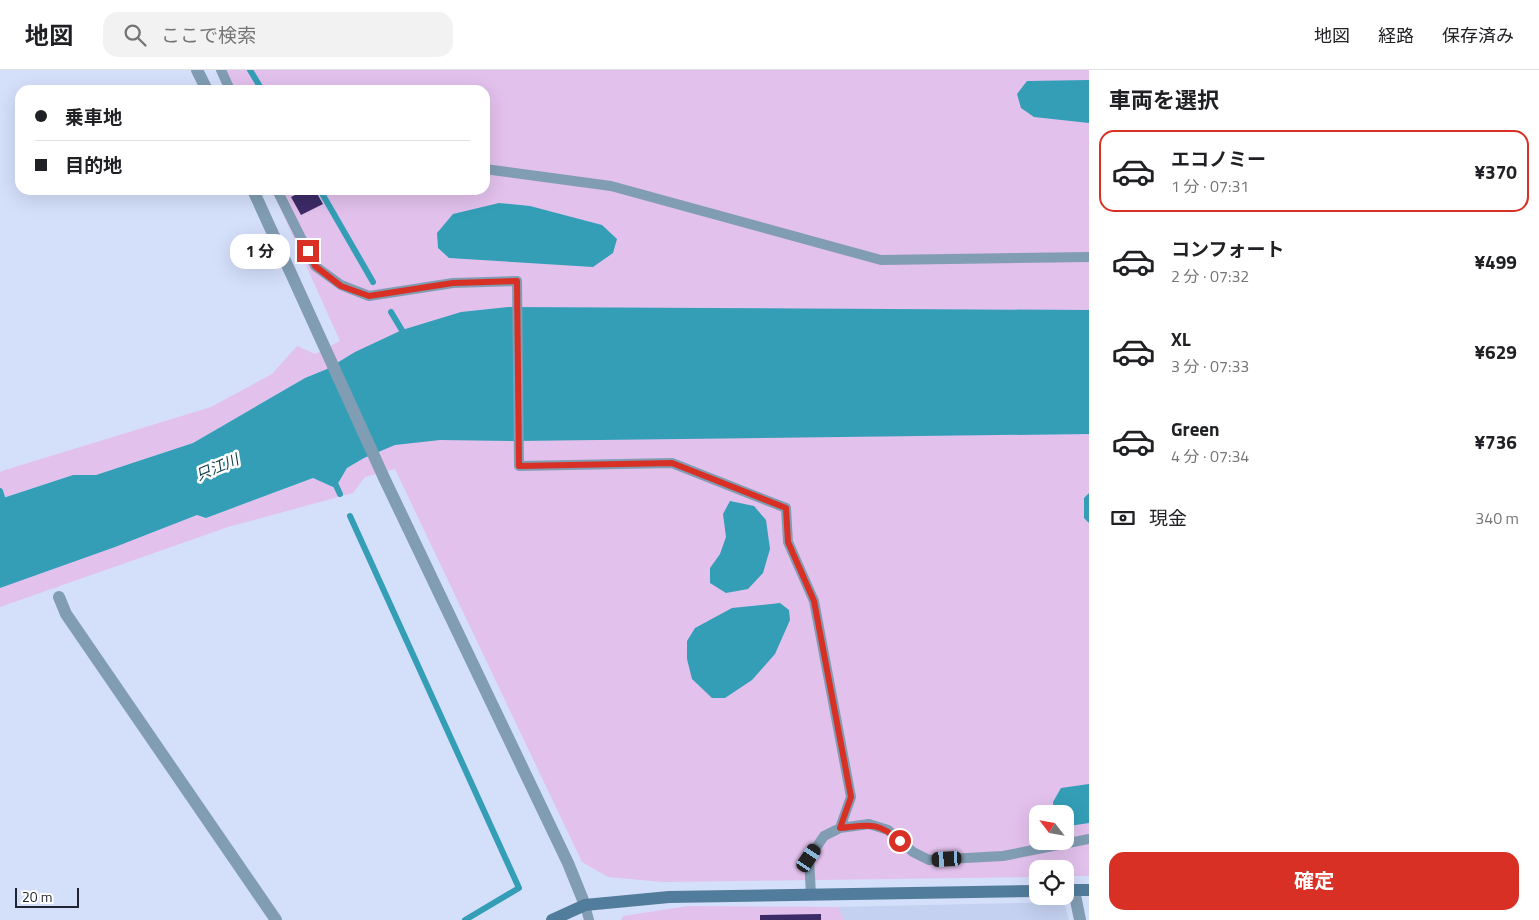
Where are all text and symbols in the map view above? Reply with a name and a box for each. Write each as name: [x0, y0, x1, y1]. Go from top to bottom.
search box: [103, 12, 453, 57]
text: 地図: [25, 17, 73, 53]
text: ここで検索: [161, 20, 256, 49]
icon: search: [121, 21, 149, 49]
text: 地図: [1314, 22, 1350, 49]
text: 経路: [1378, 22, 1414, 49]
text: 保存済み: [1442, 22, 1514, 49]
text: 車両を選択: [1109, 83, 1219, 117]
text: 乗車地: [65, 102, 122, 131]
text: エコノミー: [1171, 144, 1266, 173]
icon: car: [1111, 149, 1156, 194]
text: 目的地: [65, 150, 122, 179]
text: ¥370: [1474, 157, 1517, 186]
text: 1 分 · 07:31: [1171, 174, 1249, 198]
callout: 1 分: [230, 234, 290, 268]
text: コンフォート: [1171, 234, 1284, 263]
text: 1 分: [246, 239, 274, 263]
icon: car: [1111, 239, 1156, 284]
route end: [297, 240, 319, 262]
text: ¥499: [1474, 247, 1517, 276]
text: 2 分 · 07:32: [1171, 264, 1249, 288]
text: XL: [1171, 324, 1191, 353]
icon: car: [1111, 329, 1156, 374]
text: ¥629: [1474, 337, 1517, 366]
text: 3 分 · 07:33: [1171, 354, 1249, 378]
text: Green: [1171, 414, 1220, 443]
icon: car: [1111, 419, 1156, 464]
text: ¥736: [1474, 427, 1517, 456]
text: 4 分 · 07:34: [1171, 444, 1249, 468]
water label: 只江川: [192, 447, 244, 486]
text: 現金: [1149, 503, 1187, 532]
icon: cash: [1109, 504, 1137, 532]
text: 340 m: [1475, 506, 1519, 530]
north arrow: [1029, 805, 1074, 850]
map controls: [1029, 805, 1074, 905]
route start: [889, 830, 911, 852]
car: [794, 841, 823, 875]
car: [931, 851, 962, 867]
button: 確定: [1109, 852, 1519, 910]
button: locate: [1029, 860, 1074, 905]
scale bar: [15, 885, 79, 908]
text: 20 m: [22, 886, 52, 907]

